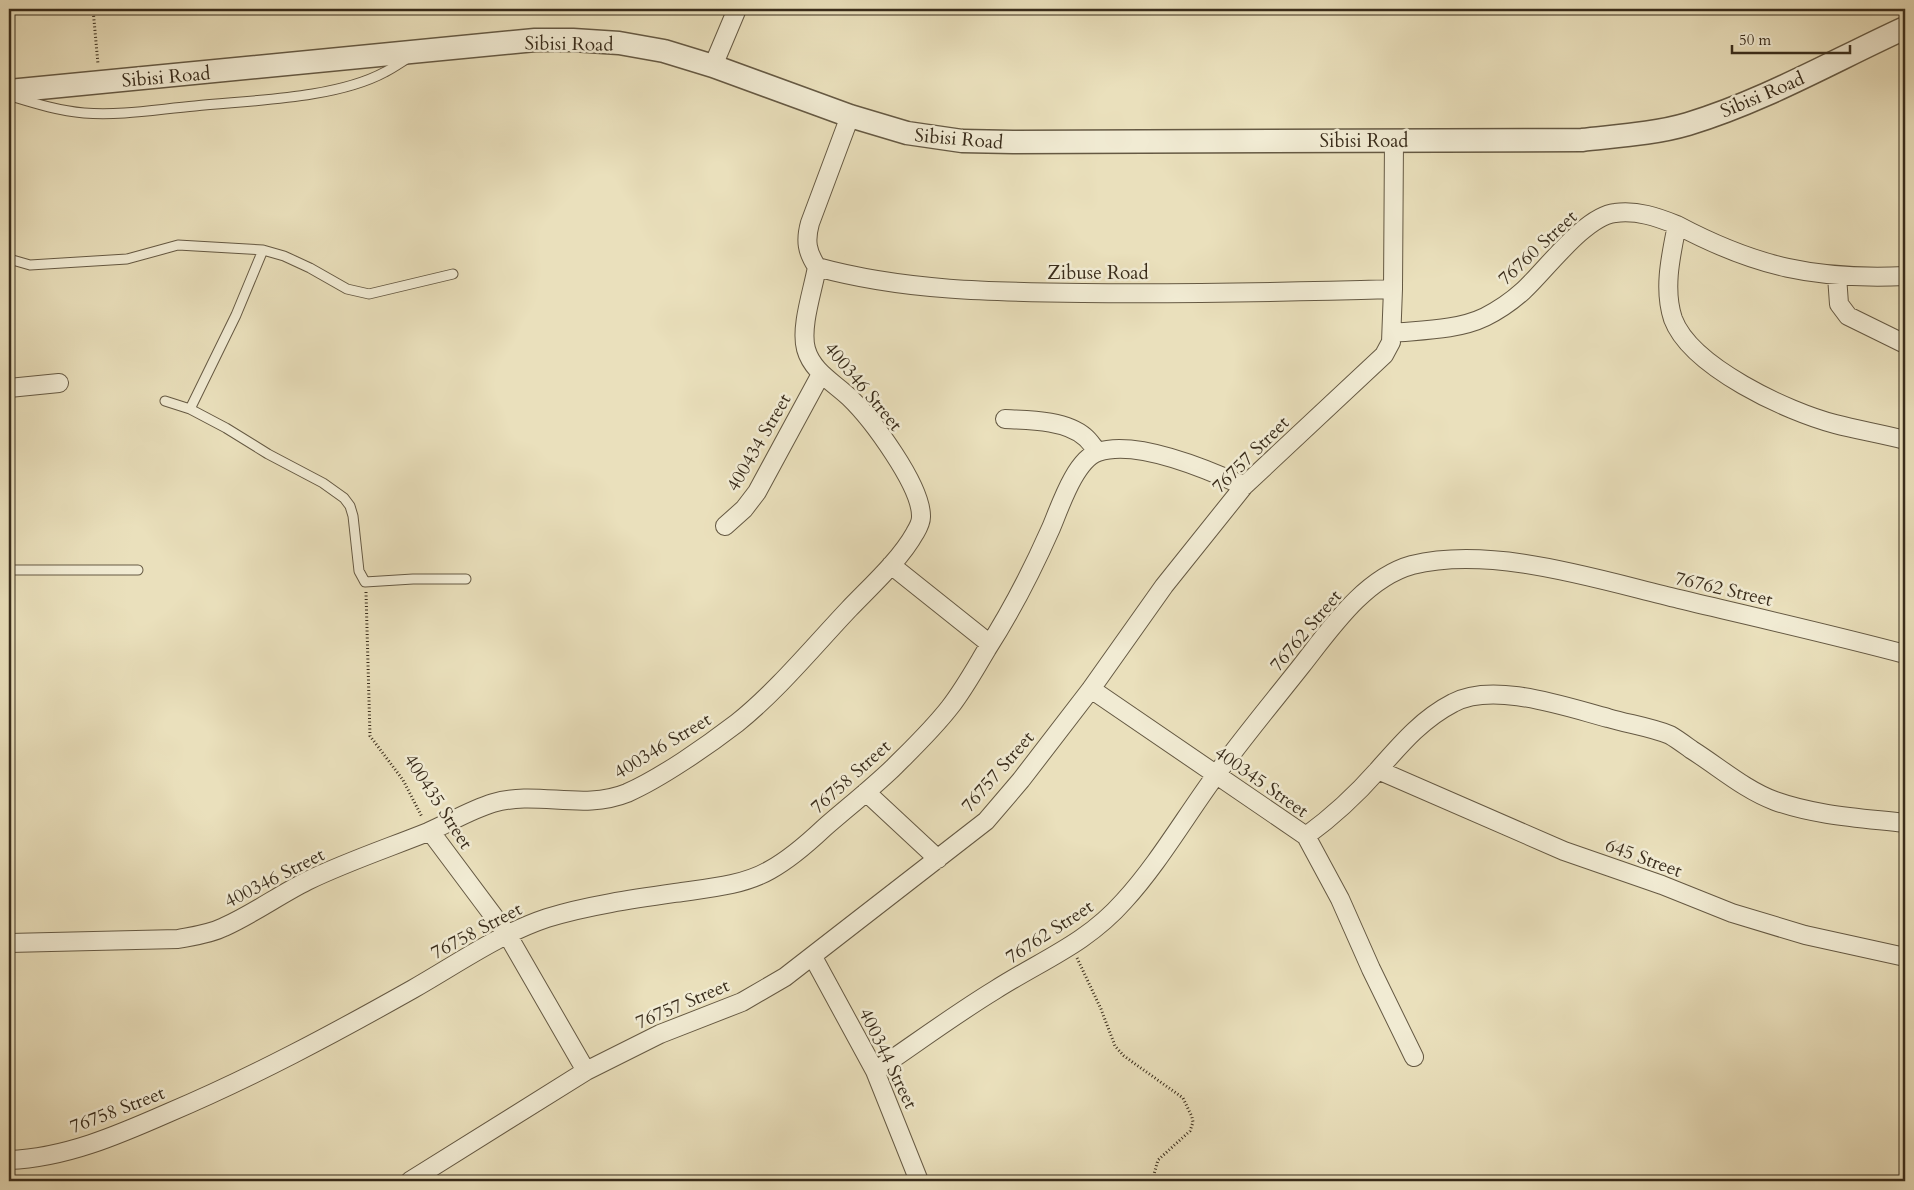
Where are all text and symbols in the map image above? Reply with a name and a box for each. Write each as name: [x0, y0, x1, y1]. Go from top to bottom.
scale bar: [1732, 22, 1849, 54]
street label: Sibisi Road: [524, 30, 614, 58]
text: 50 m: [1739, 30, 1771, 50]
street label: Sibisi Road: [121, 60, 212, 94]
street label: Sibisi Road: [1716, 66, 1808, 124]
street label: Sibisi Road: [913, 122, 1004, 156]
street label: Sibisi Road: [1320, 128, 1408, 154]
street label: 76760 Street: [1492, 204, 1583, 291]
street label: Zibuse Road: [1047, 260, 1149, 286]
street label: 400346 Street: [818, 336, 908, 437]
street label: 400434 Street: [720, 389, 797, 496]
street label: 76757 Street: [1206, 410, 1295, 499]
street label: 76762 Street: [1672, 565, 1775, 613]
street label: 76762 Street: [1264, 584, 1348, 677]
street label: 400346 Street: [609, 707, 716, 785]
street label: 76757 Street: [955, 726, 1040, 818]
street label: 76758 Street: [805, 734, 896, 820]
street label: 400345 Street: [1209, 740, 1314, 824]
street label: 400435 Street: [398, 749, 479, 854]
street label: 645 Street: [1602, 832, 1686, 884]
street label: 400346 Street: [220, 842, 329, 914]
street label: 76762 Street: [1001, 894, 1098, 970]
street label: 76758 Street: [426, 896, 526, 966]
street label: 76757 Street: [632, 973, 733, 1035]
street label: 400344 Street: [852, 1004, 924, 1113]
street label: 76758 Street: [66, 1080, 168, 1140]

